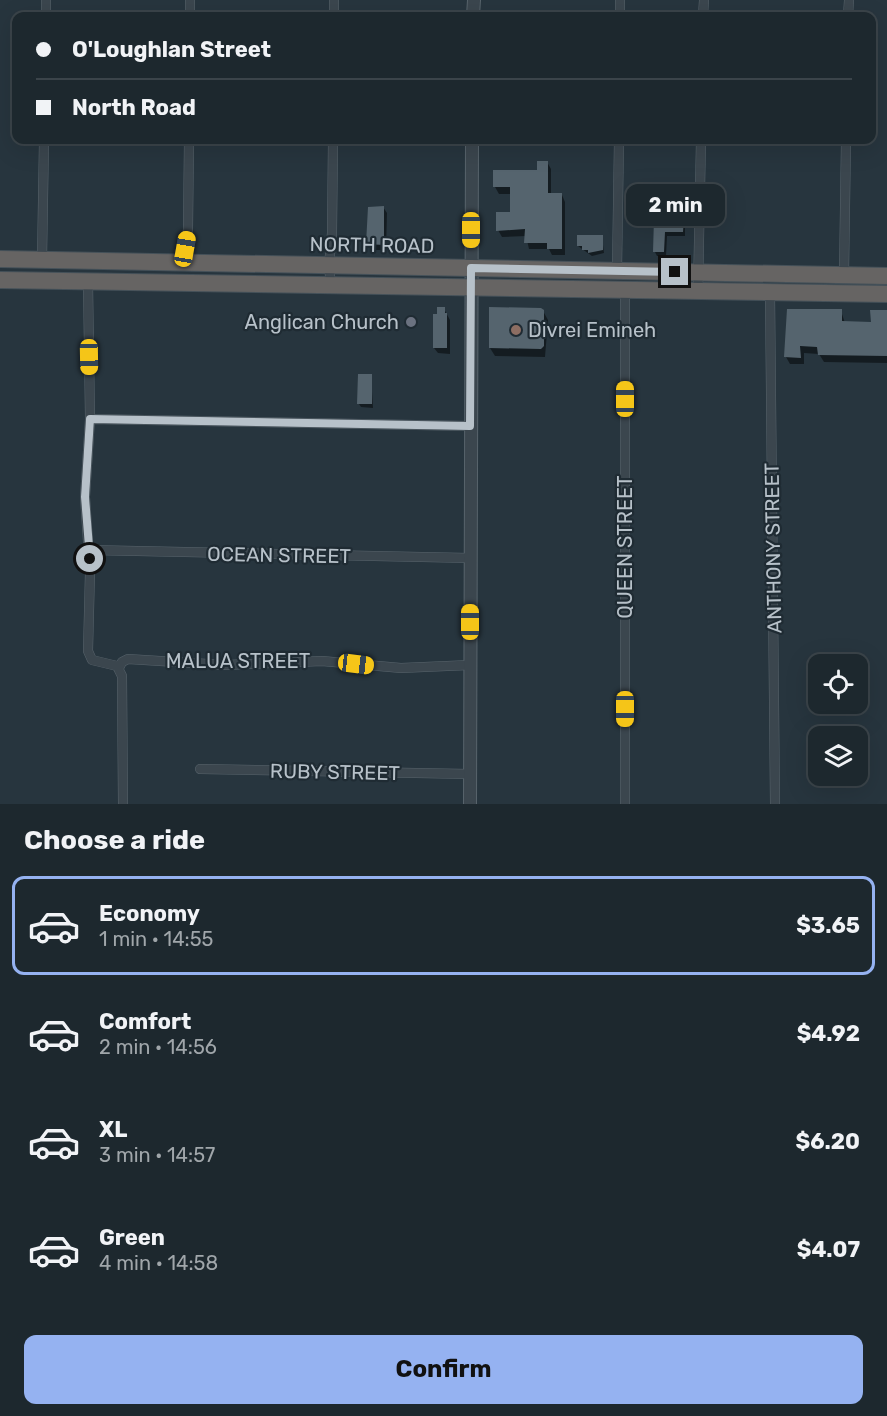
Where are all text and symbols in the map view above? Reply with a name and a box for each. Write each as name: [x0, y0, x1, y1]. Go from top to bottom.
text: O'Loughlan Street: [72, 36, 271, 63]
text: North Road: [72, 94, 196, 121]
callout: 2 min: [626, 185, 724, 227]
text: 2 min: [648, 193, 703, 217]
car: [462, 212, 480, 248]
car: [173, 230, 197, 268]
street label: NORTH ROAD: [309, 232, 435, 258]
route end: [661, 258, 688, 285]
place label: Anglican Church: [245, 310, 399, 334]
marker: Anglican Church: [404, 315, 418, 329]
place label: Divrei Emineh: [528, 318, 656, 342]
marker: Divrei Emineh: [509, 323, 523, 337]
car: [80, 339, 98, 375]
car: [616, 381, 634, 417]
street label: ANTHONY STREET: [760, 462, 786, 634]
street label: QUEEN STREET: [613, 475, 637, 619]
street label: OCEAN STREET: [207, 542, 352, 568]
route start: [76, 545, 103, 572]
car: [461, 604, 479, 640]
street label: MALUA STREET: [166, 649, 311, 673]
car: [337, 653, 375, 675]
map controls: [808, 654, 868, 786]
button: locate: [808, 654, 868, 714]
car: [616, 691, 634, 727]
button: layers: [808, 726, 868, 786]
street label: RUBY STREET: [270, 759, 401, 785]
text: Choose a ride: [24, 824, 205, 856]
icon: car: [27, 899, 81, 953]
text: Economy: [99, 900, 200, 927]
text: $3.65: [796, 912, 860, 939]
text: 1 min · 14:55: [99, 927, 213, 951]
icon: car: [27, 1007, 81, 1061]
text: Comfort: [99, 1008, 191, 1035]
text: $4.92: [797, 1020, 860, 1047]
text: 2 min · 14:56: [99, 1035, 217, 1059]
icon: car: [27, 1115, 81, 1169]
text: XL: [99, 1116, 127, 1143]
text: $6.20: [795, 1128, 860, 1155]
text: 3 min · 14:57: [99, 1143, 215, 1167]
icon: car: [27, 1223, 81, 1277]
text: Green: [99, 1224, 165, 1251]
text: $4.07: [797, 1236, 860, 1263]
text: 4 min · 14:58: [99, 1251, 218, 1275]
button: Confirm: [24, 1335, 863, 1404]

